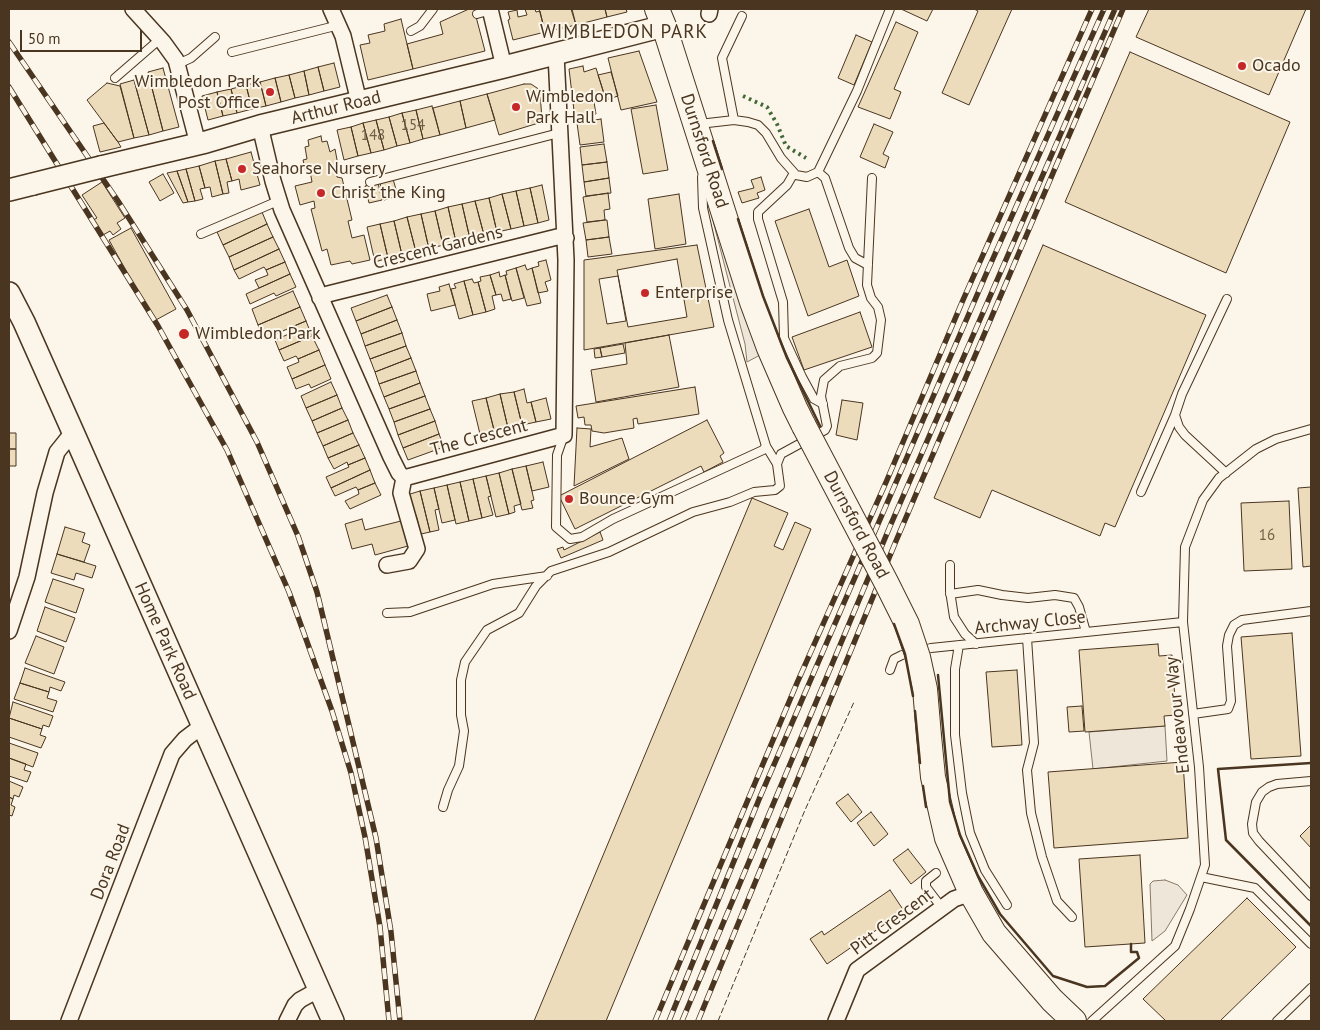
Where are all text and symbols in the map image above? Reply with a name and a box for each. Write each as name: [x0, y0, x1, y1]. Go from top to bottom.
scale bar: [22, 20, 145, 52]
district label: WIMBLEDON PARK: [538, 22, 710, 44]
text: 50 m: [28, 29, 61, 48]
place label: Ocado: [1252, 55, 1301, 77]
marker: Ocado: [1236, 60, 1248, 72]
place label: Wimbledon Park Post Office: [134, 71, 260, 114]
marker: Wimbledon Park Post Office: [264, 86, 276, 98]
street label: Arthur Road: [289, 86, 383, 130]
place label: Wimbledon Park Hall: [526, 86, 614, 128]
street label: Durnsford Road: [675, 91, 733, 211]
marker: Wimbledon Park Hall: [510, 101, 522, 113]
house number: 154: [401, 117, 425, 135]
house number: 148: [361, 127, 385, 145]
place label: Seahorse Nursery: [252, 158, 386, 180]
marker: Seahorse Nursery: [236, 163, 248, 175]
place label: Christ the King: [331, 182, 446, 204]
marker: Christ the King: [315, 187, 327, 199]
street label: Crescent Gardens: [371, 221, 505, 275]
place label: Enterprise: [655, 282, 733, 304]
marker: Enterprise: [639, 287, 651, 299]
place label: Wimbledon Park: [195, 323, 321, 345]
marker: Wimbledon Park: [177, 327, 191, 341]
street label: The Crescent: [428, 415, 530, 461]
street label: Durnsford Road: [819, 467, 893, 583]
place label: Bounce Gym: [579, 488, 674, 510]
marker: Bounce Gym: [563, 493, 575, 505]
house number: 16: [1259, 527, 1275, 545]
street label: Home Park Road: [129, 579, 201, 703]
street label: Archway Close: [973, 606, 1087, 640]
street label: Endeavour Way: [1161, 655, 1195, 775]
street label: Dora Road: [87, 821, 135, 903]
street label: Pitt Crescent: [847, 884, 937, 960]

